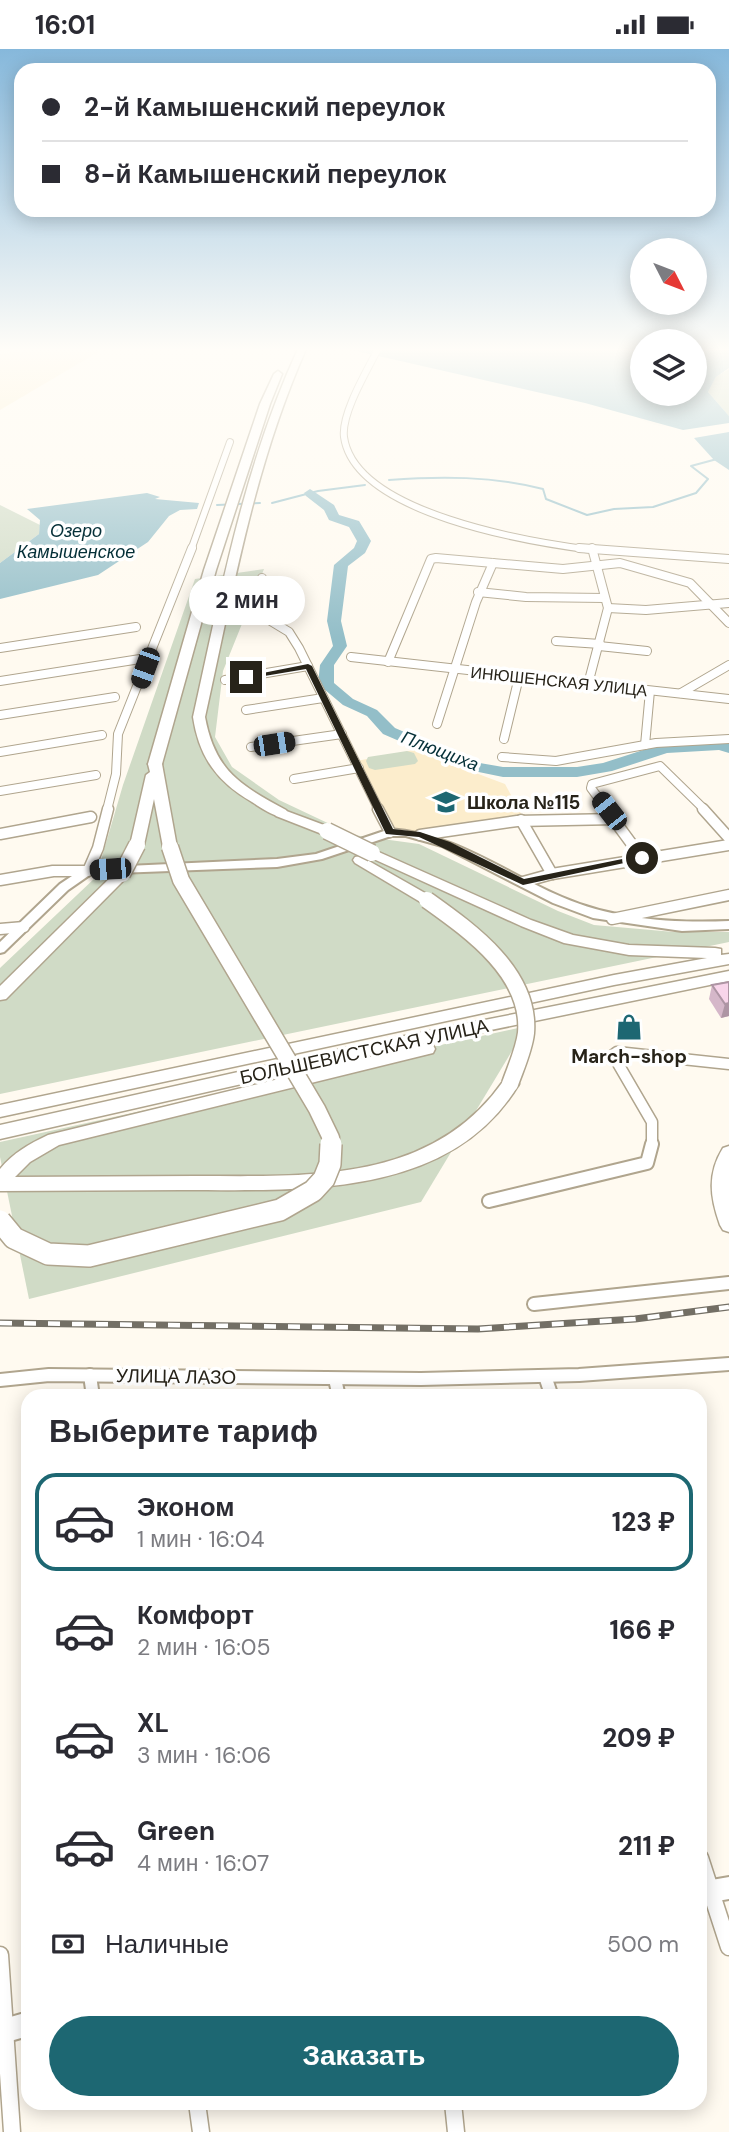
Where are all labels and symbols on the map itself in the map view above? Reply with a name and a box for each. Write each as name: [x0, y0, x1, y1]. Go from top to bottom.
north arrow: [630, 238, 707, 315]
water label: Озеро Камышенское: [17, 519, 135, 564]
callout: 2 мин: [188, 575, 304, 625]
car: [128, 645, 163, 691]
route end: [230, 661, 262, 693]
street label: ИНЮШЕНСКАЯ УЛИЦА: [470, 662, 649, 701]
water label: Плющиха: [398, 725, 482, 777]
car: [252, 730, 297, 758]
school or university icon: Школа №115: [431, 787, 461, 817]
car: [588, 788, 631, 834]
place label: Школа №115: [467, 790, 580, 815]
route start: [626, 842, 658, 874]
car: [89, 857, 132, 881]
shop icon: March-shop: [614, 1012, 644, 1042]
street label: БОЛЬШЕВИСТСКАЯ УЛИЦА: [238, 1013, 491, 1090]
place label: March-shop: [571, 1044, 687, 1069]
street label: УЛИЦА ЛАЗО: [116, 1363, 236, 1390]

